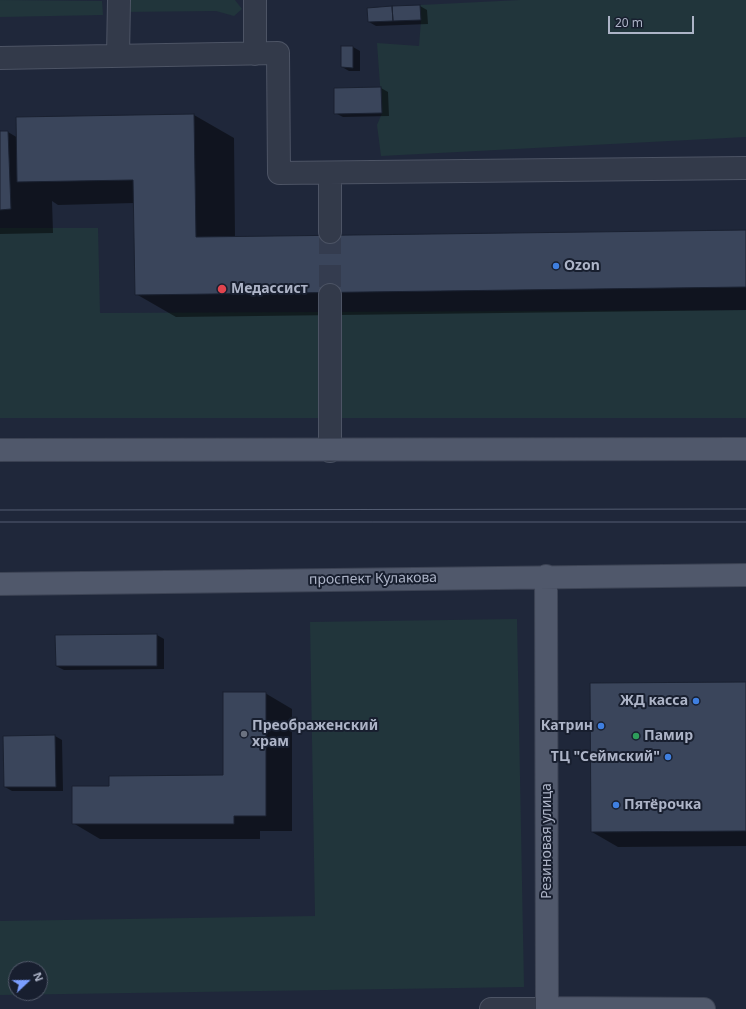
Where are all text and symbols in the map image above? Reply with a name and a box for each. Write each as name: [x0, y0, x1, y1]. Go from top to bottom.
scale bar: [610, 8, 696, 34]
text: 20 m: [615, 14, 643, 31]
place label: Ozon: [564, 258, 600, 274]
marker: Ozon: [551, 261, 561, 271]
place label: Медассист: [231, 281, 308, 297]
marker: Медассист: [216, 283, 228, 295]
street label: проспект Кулакова: [309, 569, 437, 589]
place label: ЖД касса: [620, 693, 688, 709]
marker: ЖД касса: [691, 696, 701, 706]
place label: Преображенский храм: [252, 718, 378, 750]
place label: Катрин: [541, 718, 593, 734]
marker: Катрин: [596, 721, 606, 731]
place label: Памир: [644, 728, 693, 744]
marker: Преображенский храм: [239, 729, 249, 739]
marker: Памир: [631, 731, 641, 741]
place label: ТЦ "Сеймский": [551, 749, 660, 765]
marker: ТЦ "Сеймский": [663, 752, 673, 762]
street label: Резиновая улица: [539, 783, 555, 899]
place label: Пятёрочка: [624, 797, 701, 813]
marker: Пятёрочка: [611, 800, 621, 810]
north arrow: [8, 961, 48, 1001]
text: N: [30, 970, 47, 984]

